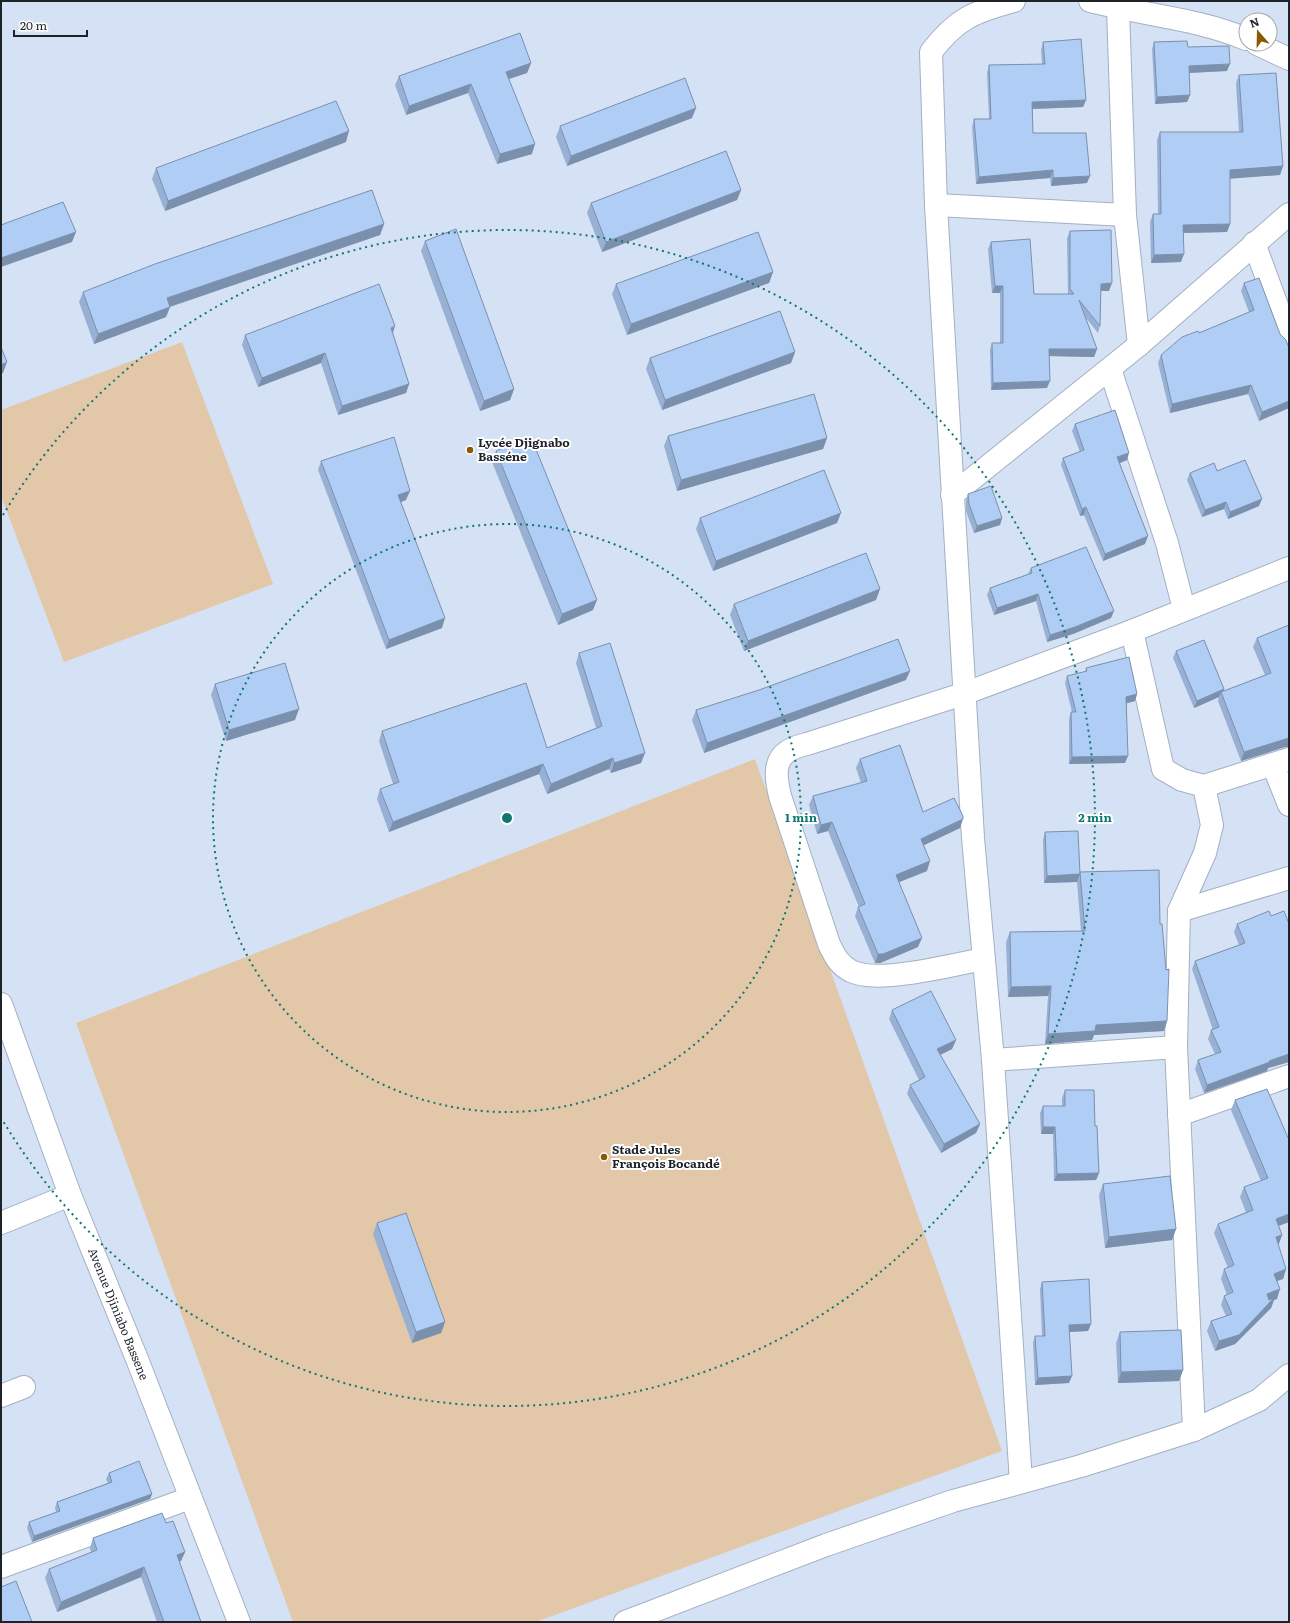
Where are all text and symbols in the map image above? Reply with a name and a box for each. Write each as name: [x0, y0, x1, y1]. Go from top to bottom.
scale bar: [14, 12, 87, 38]
north arrow: [1238, 12, 1278, 52]
text: N: [1247, 13, 1261, 31]
text: 20 m: [20, 16, 47, 34]
place label: Lycée Djignabo Basséne: [478, 433, 570, 465]
marker: Lycée Djignabo Basséne: [465, 445, 475, 455]
text: 1 min: [785, 808, 818, 826]
text: 2 min: [1078, 808, 1112, 826]
centre of rings: [500, 811, 514, 825]
place label: Stade Jules François Bocandé: [612, 1140, 720, 1172]
marker: Stade Jules François Bocandé: [599, 1152, 609, 1162]
street label: Avenue Djiniabo Bassene: [84, 1245, 154, 1383]

